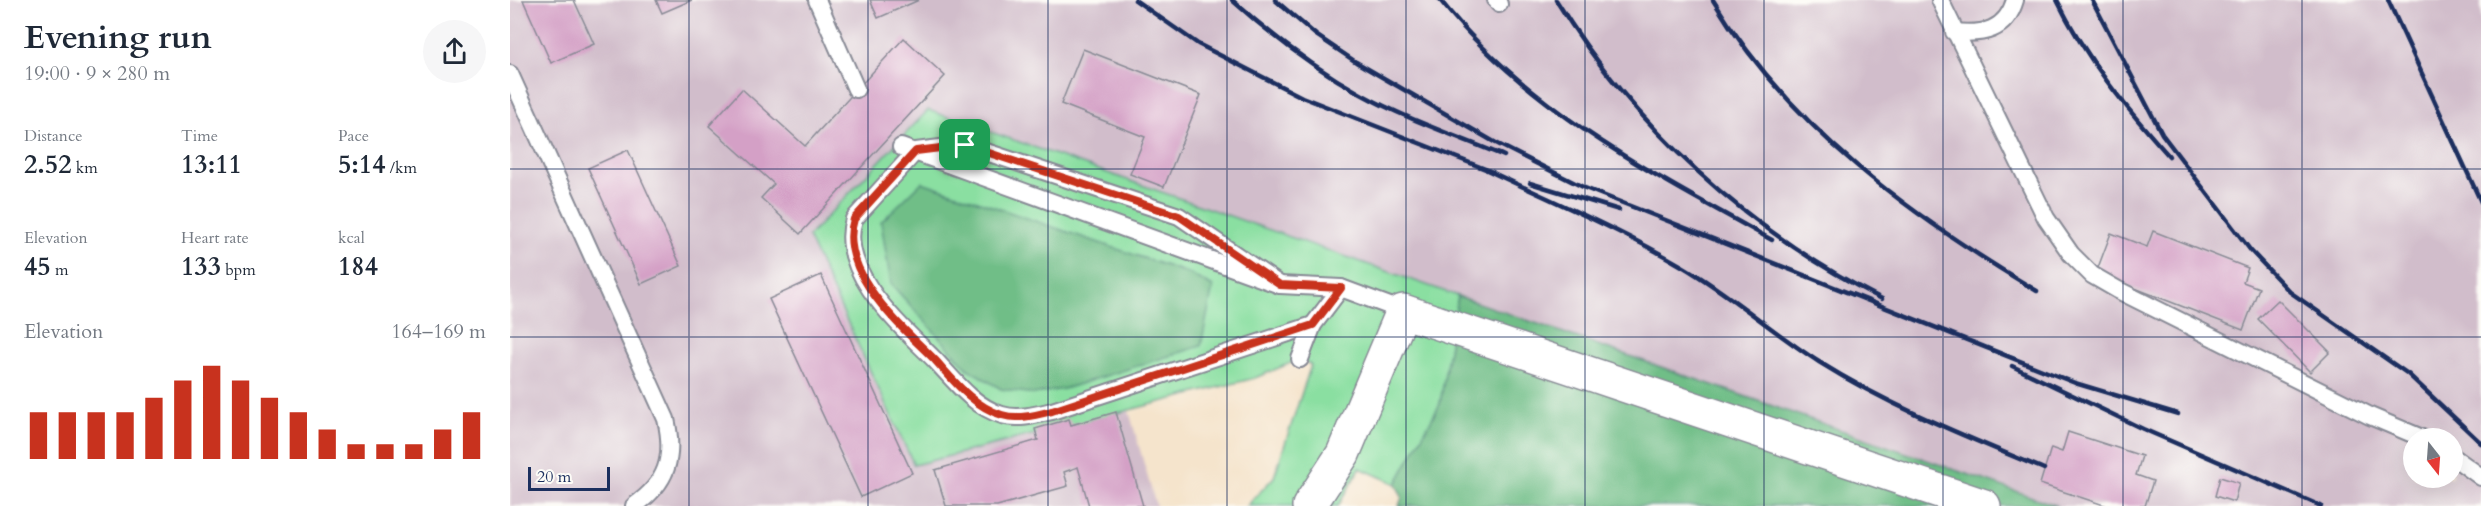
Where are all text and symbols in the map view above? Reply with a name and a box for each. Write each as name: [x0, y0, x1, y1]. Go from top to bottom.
text: Evening run: [24, 15, 212, 60]
button: share: [423, 20, 486, 83]
text: 19:00 · 9 × 280 m: [24, 60, 170, 87]
pin: [939, 119, 990, 170]
text: Distance: [24, 125, 82, 147]
text: Time: [181, 125, 218, 147]
text: Pace: [338, 125, 369, 147]
icon: arrive: [948, 128, 981, 161]
text: 2.52: [24, 147, 72, 182]
text: 13:11: [181, 147, 242, 182]
text: 5:14: [338, 147, 386, 182]
text: km: [72, 157, 98, 179]
text: /km: [386, 157, 417, 179]
text: Elevation: [24, 227, 88, 249]
text: Heart rate: [181, 227, 249, 249]
text: kcal: [338, 227, 365, 249]
text: 45: [24, 249, 51, 284]
text: 133: [181, 249, 221, 284]
text: 184: [338, 249, 378, 284]
text: m: [51, 259, 68, 281]
text: bpm: [221, 259, 256, 281]
text: Elevation: [24, 318, 103, 345]
text: 164–169 m: [391, 318, 486, 345]
north arrow: [2403, 428, 2463, 488]
map controls: [2403, 428, 2463, 488]
scale bar: [528, 464, 610, 492]
text: 20 m: [537, 466, 571, 488]

